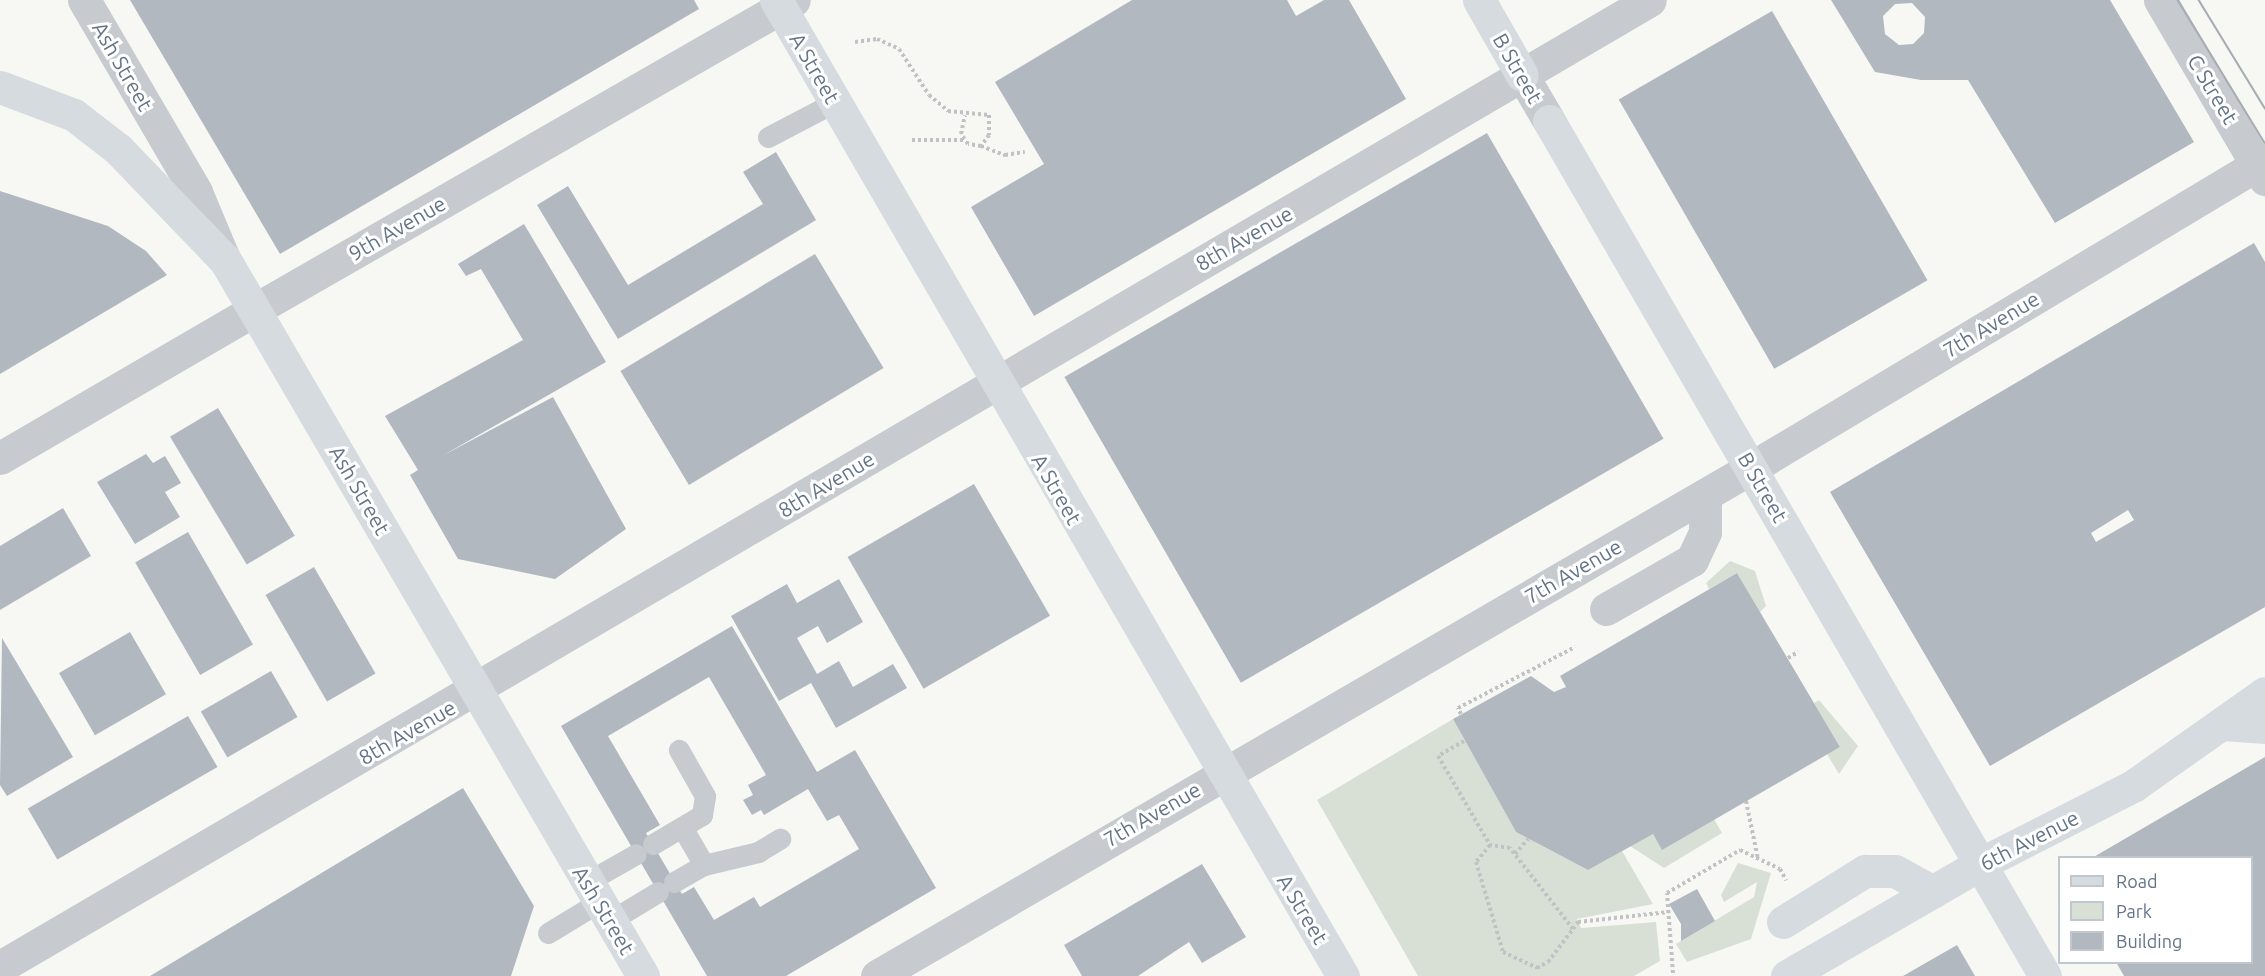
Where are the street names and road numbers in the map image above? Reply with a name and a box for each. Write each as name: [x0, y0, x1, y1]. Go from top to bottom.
street label: Ash Street: [87, 17, 159, 115]
street label: A Street: [785, 28, 845, 108]
street label: B Street: [1488, 28, 1548, 108]
street label: C Street: [2183, 50, 2243, 128]
street label: 9th Avenue: [344, 190, 450, 266]
street label: 8th Avenue: [1191, 200, 1297, 276]
street label: 7th Avenue: [1938, 285, 2044, 363]
street label: Ash Street: [324, 441, 396, 539]
street label: 8th Avenue: [773, 445, 879, 523]
street label: B Street: [1733, 447, 1793, 527]
street label: A Street: [1027, 449, 1087, 529]
street label: 7th Avenue: [1520, 533, 1626, 609]
street label: 8th Avenue: [354, 694, 460, 770]
street label: 7th Avenue: [1099, 776, 1205, 852]
street label: 6th Avenue: [1975, 804, 2083, 876]
street label: Ash Street: [568, 861, 640, 959]
street label: A Street: [1272, 869, 1334, 949]

